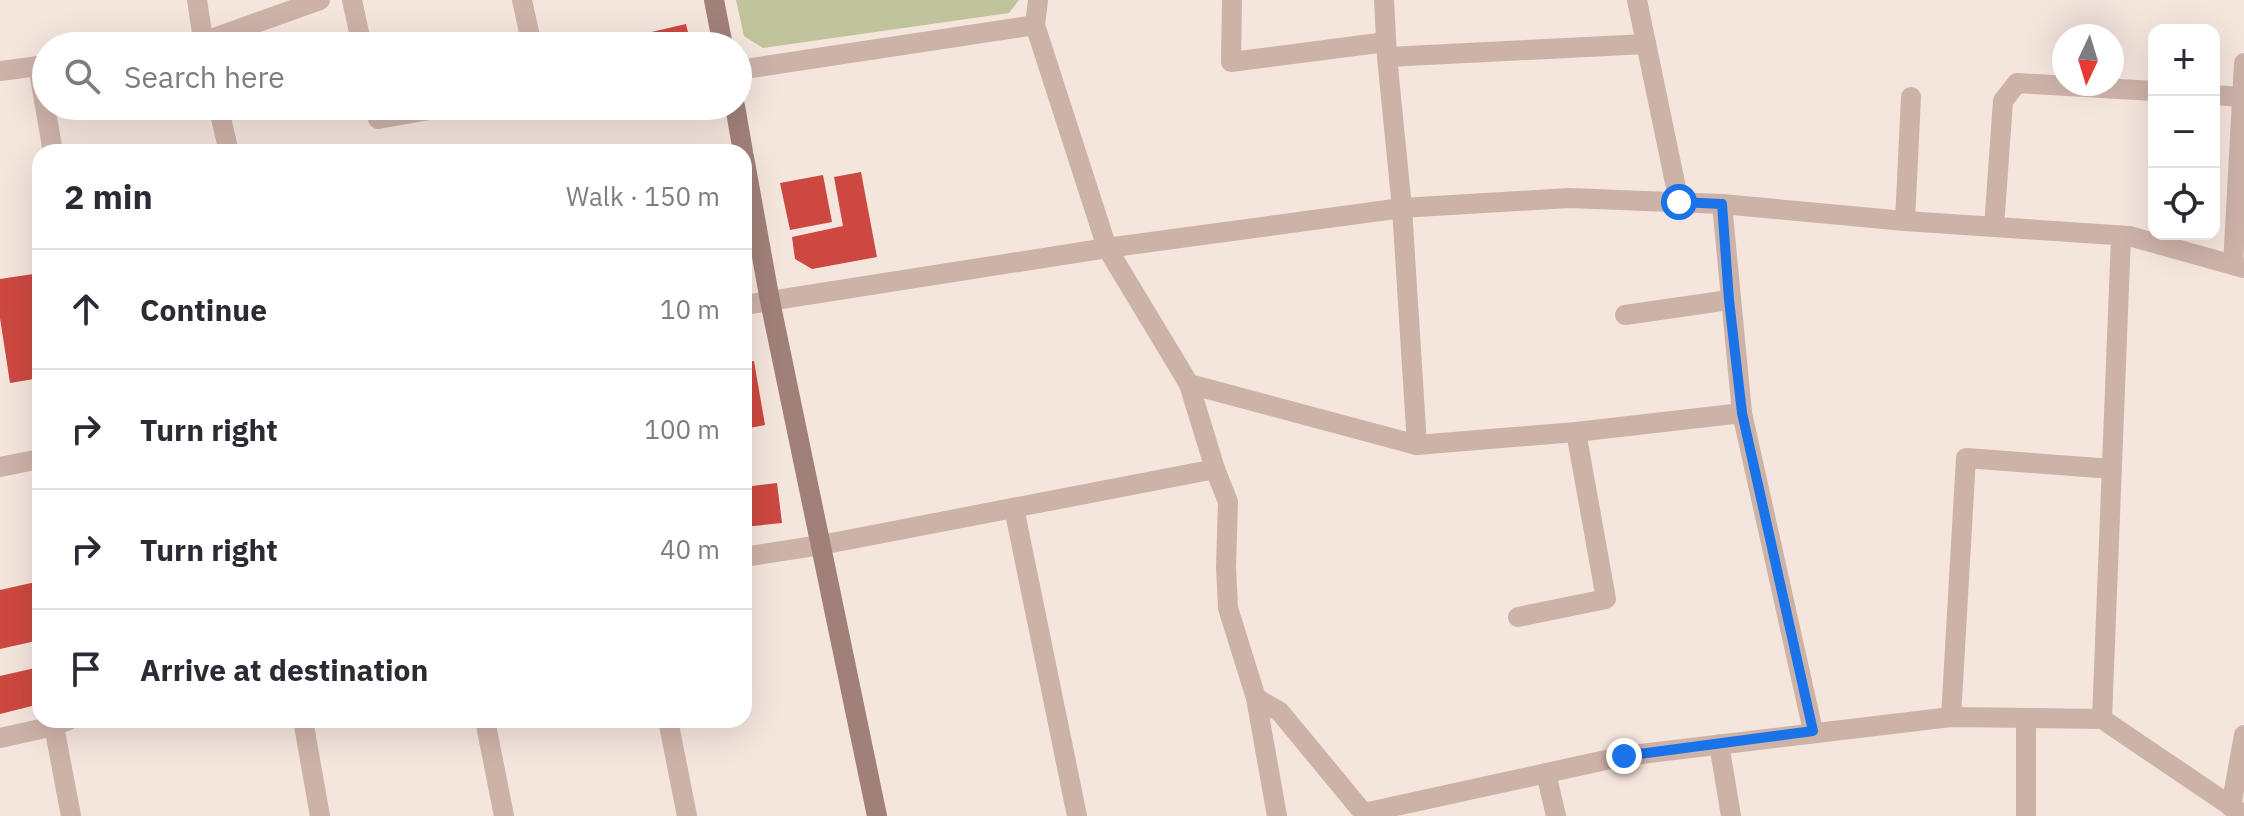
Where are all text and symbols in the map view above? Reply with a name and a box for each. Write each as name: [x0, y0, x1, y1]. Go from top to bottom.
north arrow: [2052, 24, 2124, 96]
map controls: [2148, 24, 2220, 240]
button: +: [2148, 24, 2220, 96]
search box: [32, 32, 752, 120]
icon: search: [60, 54, 104, 98]
text: Search here: [124, 57, 285, 96]
button: −: [2148, 96, 2220, 168]
button: locate: [2148, 168, 2220, 240]
text: 2 min: [64, 174, 153, 218]
text: Walk · 150 m: [566, 179, 720, 213]
route start: [1661, 184, 1697, 220]
icon: ahead: [64, 287, 108, 331]
text: Continue: [140, 290, 267, 329]
text: 10 m: [660, 292, 720, 326]
icon: right: [64, 407, 108, 451]
text: Turn right: [140, 410, 278, 449]
text: 100 m: [644, 412, 720, 446]
icon: right: [64, 527, 108, 571]
text: Turn right: [140, 530, 278, 569]
text: 40 m: [660, 532, 720, 566]
icon: arrive: [64, 647, 108, 691]
text: Arrive at destination: [140, 650, 428, 689]
route end: [1606, 738, 1642, 774]

